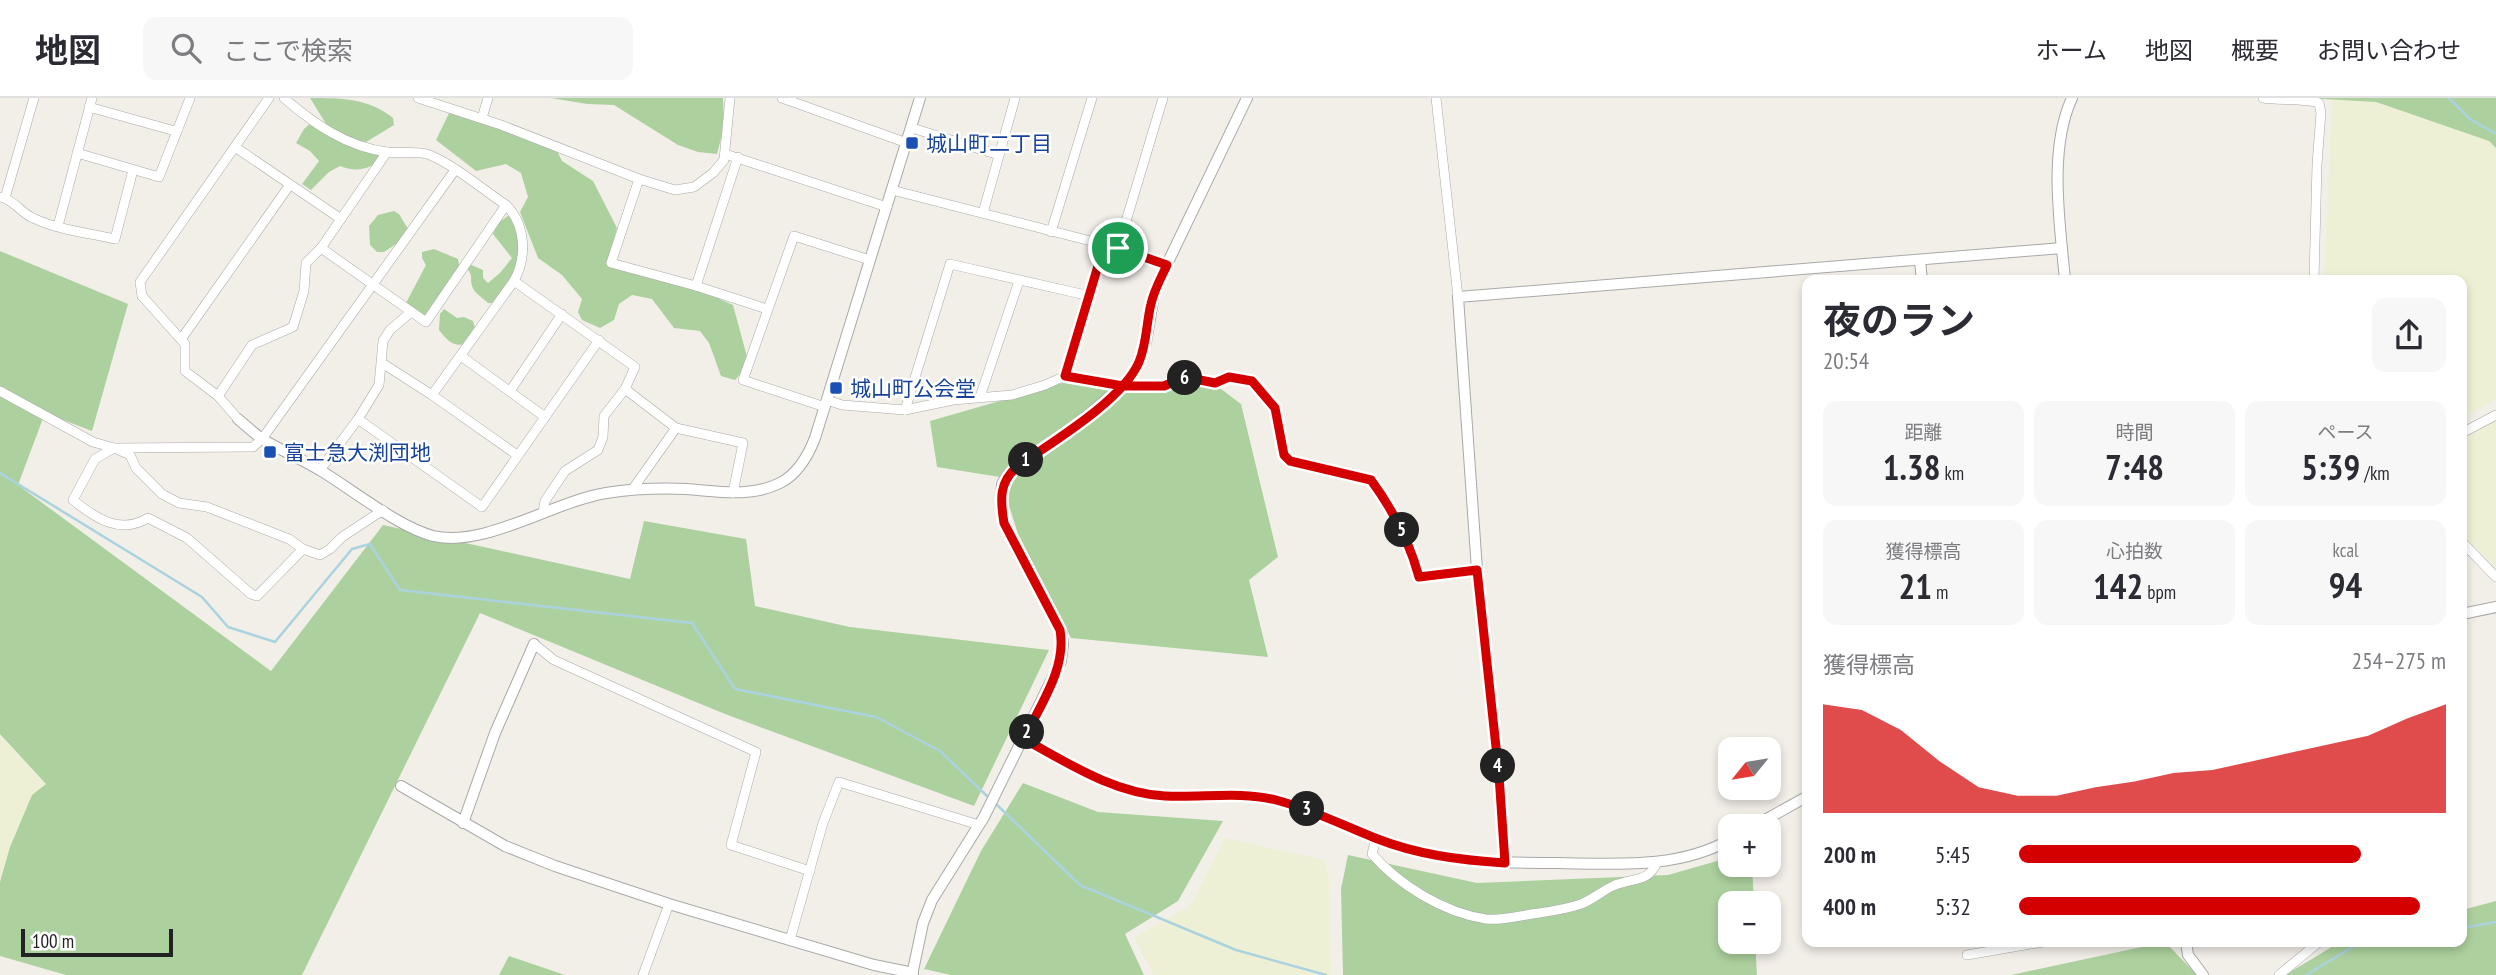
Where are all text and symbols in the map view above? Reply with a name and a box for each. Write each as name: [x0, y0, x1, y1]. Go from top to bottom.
search box: [143, 17, 633, 80]
text: 地図: [35, 28, 101, 71]
icon: search: [167, 29, 205, 67]
text: ここで検索: [223, 34, 353, 67]
text: ホーム: [2036, 35, 2107, 66]
text: 地図: [2145, 35, 2193, 66]
text: 概要: [2231, 35, 2279, 66]
text: お問い合わせ: [2317, 35, 2461, 66]
place label: 城山町二丁目: [926, 130, 1052, 157]
marker: 城山町二丁目: [904, 135, 920, 151]
pin: [1088, 218, 1148, 278]
icon: arrive: [1099, 229, 1137, 267]
text: 夜のラン: [1823, 295, 1975, 344]
button: share: [2372, 298, 2446, 372]
text: 20:54: [1823, 346, 1869, 375]
pin: 6: [1168, 360, 1202, 396]
text: 6: [1180, 365, 1189, 389]
place label: 城山町公会堂: [850, 375, 976, 402]
marker: 城山町公会堂: [828, 380, 844, 396]
text: 距離: [1904, 420, 1943, 444]
text: 時間: [2115, 420, 2154, 444]
text: ペース: [2317, 420, 2374, 444]
place label: 富士急大渕団地: [284, 439, 431, 466]
pin: 1: [1009, 442, 1044, 478]
marker: 富士急大渕団地: [262, 444, 278, 460]
text: 1.38: [1883, 444, 1940, 490]
text: 7:48: [2105, 444, 2164, 490]
text: 5:39: [2301, 444, 2360, 490]
text: 1: [1021, 447, 1030, 471]
text: km: [1940, 461, 1964, 485]
text: /km: [2360, 461, 2390, 485]
pin: 5: [1384, 512, 1420, 548]
text: 5: [1397, 517, 1406, 541]
text: kcal: [2333, 538, 2358, 562]
text: 獲得標高: [1885, 539, 1962, 563]
text: 心拍数: [2106, 539, 2163, 563]
text: 94: [2329, 562, 2362, 608]
text: 21: [1899, 563, 1932, 609]
text: 142: [2093, 563, 2143, 609]
text: m: [1932, 580, 1948, 604]
text: bpm: [2143, 580, 2176, 604]
text: 254–275 m: [2352, 646, 2446, 675]
text: 獲得標高: [1823, 650, 1915, 679]
pin: 2: [1010, 714, 1044, 750]
text: 2: [1022, 719, 1031, 743]
north arrow: [1718, 737, 1782, 800]
map controls: [1718, 737, 1781, 954]
pin: 4: [1480, 748, 1516, 784]
text: 4: [1493, 753, 1502, 777]
pin: 3: [1290, 792, 1324, 826]
text: 3: [1302, 796, 1311, 820]
button: +: [1718, 814, 1781, 877]
text: 200 m: [1823, 840, 1876, 869]
text: 5:45: [1935, 840, 1971, 869]
button: −: [1718, 891, 1781, 954]
text: 400 m: [1823, 892, 1876, 921]
text: 5:32: [1935, 892, 1971, 921]
scale bar: [21, 926, 173, 958]
text: 100 m: [32, 929, 74, 953]

